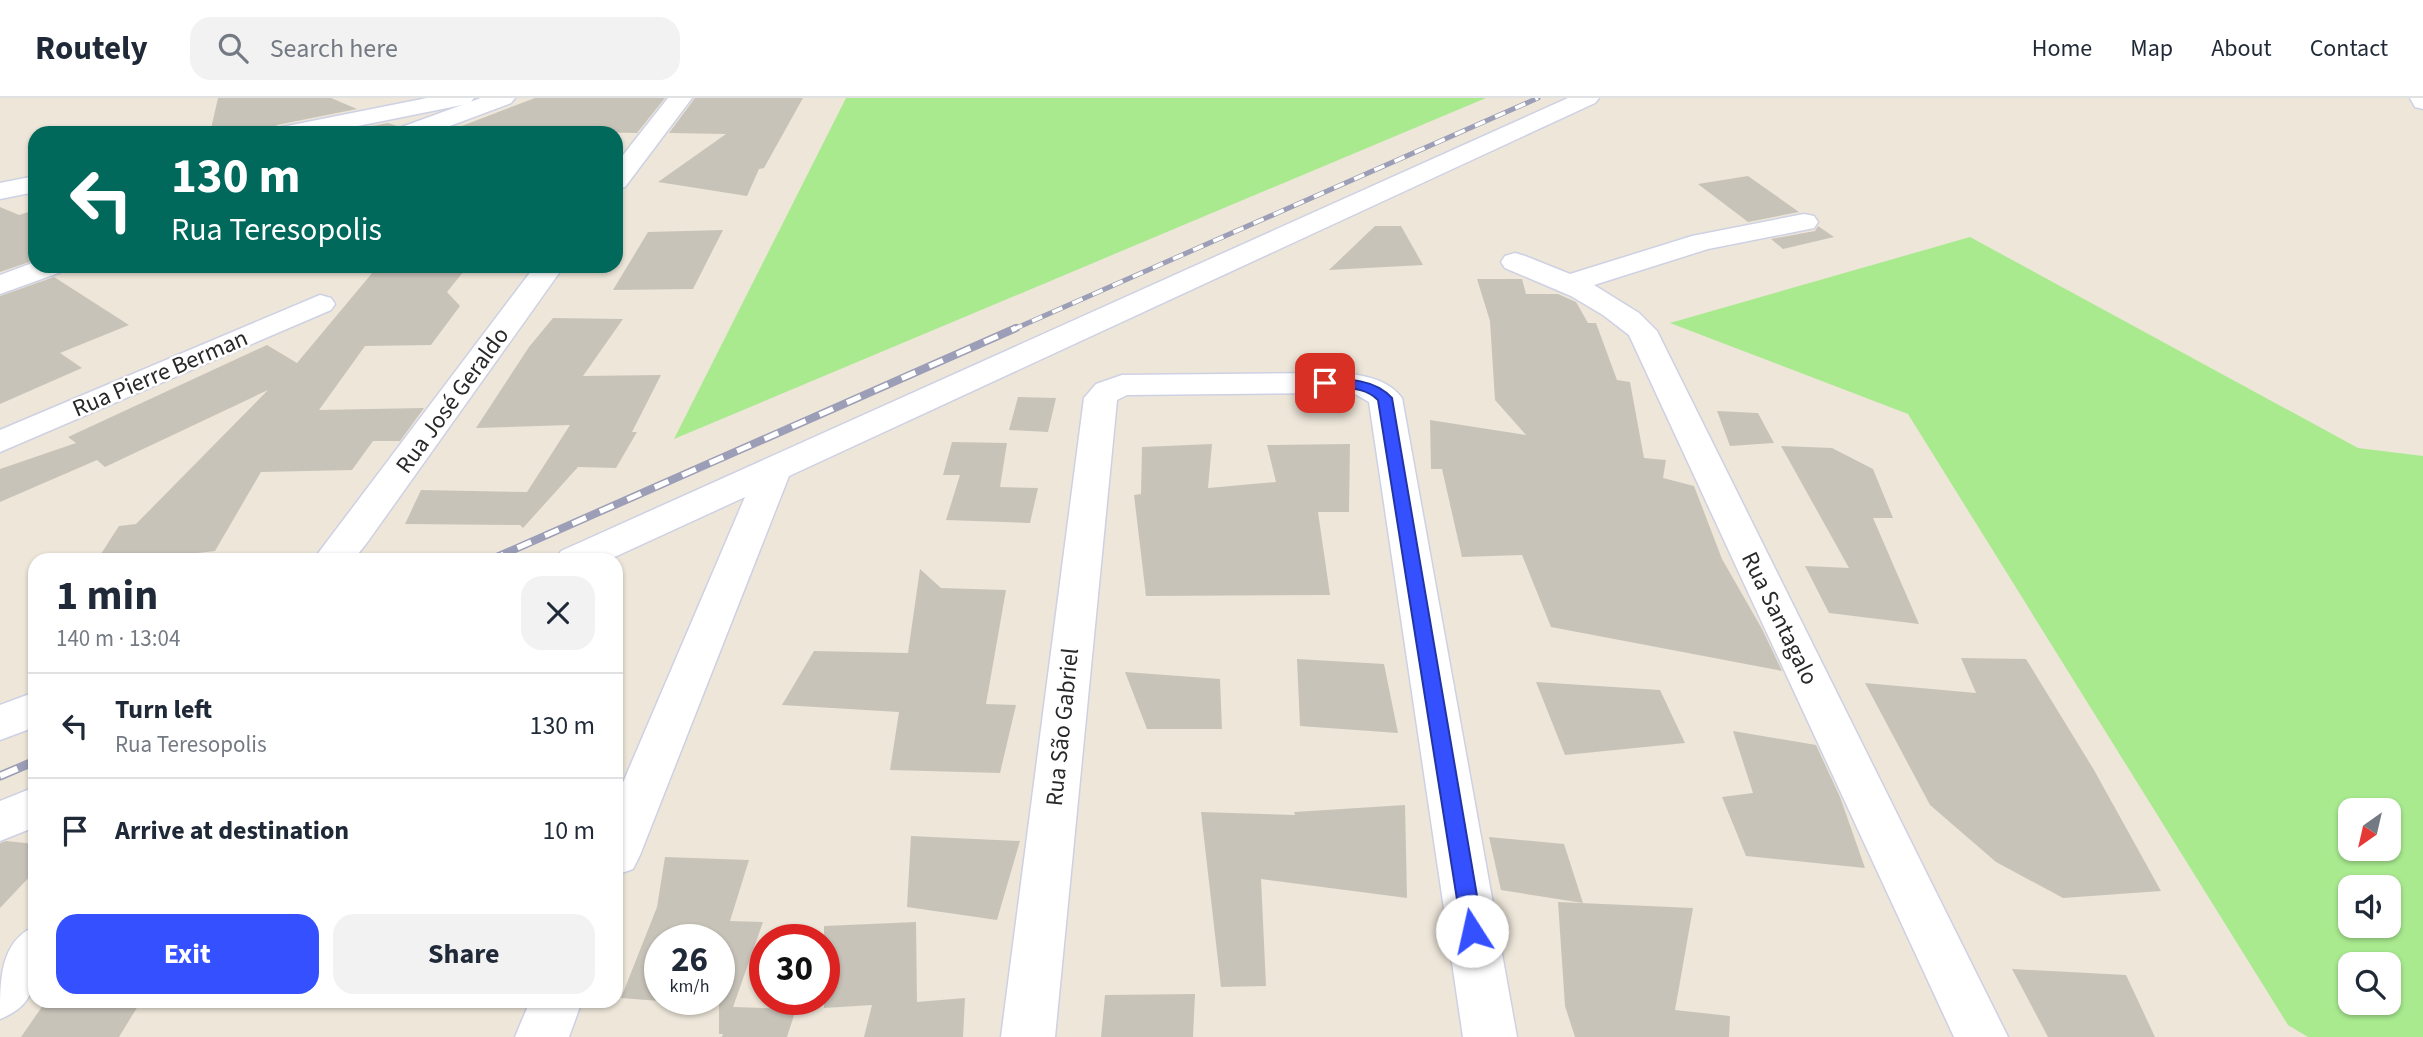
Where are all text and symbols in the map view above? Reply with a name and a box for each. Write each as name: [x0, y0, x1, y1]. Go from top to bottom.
search box: [190, 17, 680, 80]
text: Routely: [35, 25, 148, 72]
icon: search: [214, 29, 252, 67]
text: Search here: [270, 30, 398, 67]
text: Home: [2032, 31, 2092, 66]
text: Map: [2130, 31, 2173, 66]
text: About: [2211, 31, 2272, 66]
text: Contact: [2310, 31, 2388, 66]
text: 130 m: [171, 142, 300, 212]
icon: left: [56, 154, 147, 245]
text: Rua Teresopolis: [171, 207, 382, 253]
street label: Rua José Geraldo: [387, 320, 518, 481]
street label: Rua Pierre Berman: [67, 321, 253, 426]
pin: [1295, 353, 1355, 413]
icon: arrive: [1306, 364, 1344, 402]
street label: Rua Santagalo: [1732, 546, 1827, 691]
text: 1 min: [56, 566, 158, 626]
button: close: [521, 576, 595, 650]
text: 140 m · 13:04: [56, 622, 180, 655]
street label: Rua São Gabriel: [1037, 646, 1088, 808]
text: Turn left: [115, 691, 212, 728]
icon: left: [56, 707, 94, 745]
text: 130 m: [529, 707, 595, 744]
text: Rua Teresopolis: [115, 728, 267, 761]
north arrow: [2338, 798, 2401, 861]
map controls: [2338, 798, 2401, 1015]
icon: arrive: [56, 812, 94, 850]
text: Arrive at destination: [115, 812, 349, 849]
text: 10 m: [542, 812, 595, 849]
button: sound: [2338, 875, 2401, 938]
position arrow: [1435, 894, 1509, 968]
button: Exit: [56, 914, 319, 994]
button: Share: [333, 914, 595, 994]
speed limit sign: 30: [749, 924, 840, 1015]
text: 26: [671, 935, 708, 985]
button: search: [2338, 952, 2401, 1015]
text: km/h: [670, 974, 709, 999]

